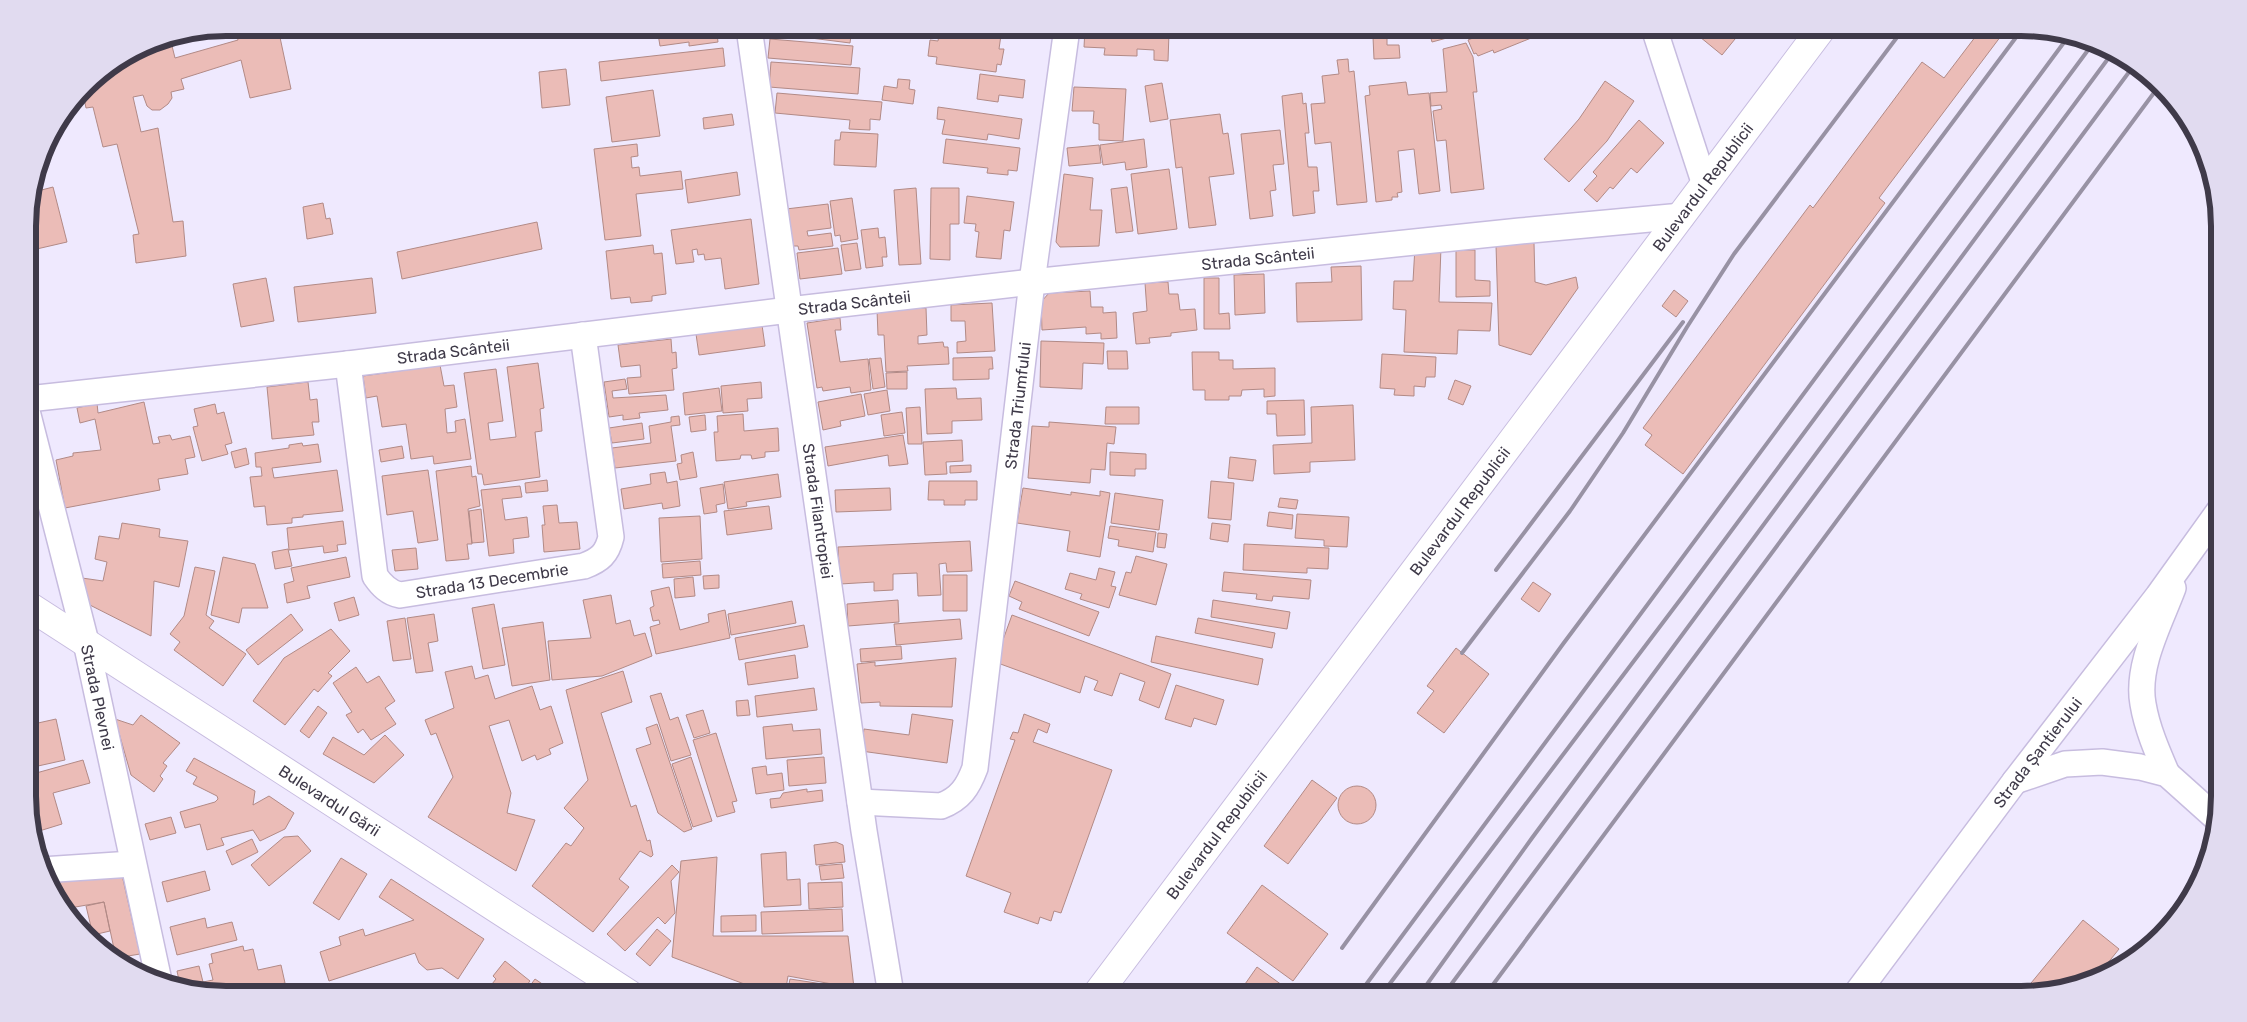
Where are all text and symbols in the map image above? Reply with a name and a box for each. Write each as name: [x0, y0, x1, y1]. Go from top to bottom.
street label: Bulevardul Republicii: [1649, 119, 1757, 255]
street label: Strada Scânteii: [1201, 244, 1315, 274]
street label: Strada Scânteii: [797, 287, 912, 319]
street label: Strada Scânteii: [396, 335, 511, 368]
street label: Strada Triumfului: [1001, 341, 1035, 470]
street label: Strada Filantropiei: [799, 442, 837, 580]
street label: Bulevardul Republicii: [1406, 443, 1514, 579]
street label: Strada 13 Decembrie: [414, 560, 570, 602]
street label: Strada Plevnei: [77, 643, 118, 752]
street label: Strada Șantierului: [1989, 694, 2086, 812]
street label: Bulevardul Gării: [275, 761, 384, 841]
street label: Bulevardul Republicii: [1163, 767, 1271, 903]

